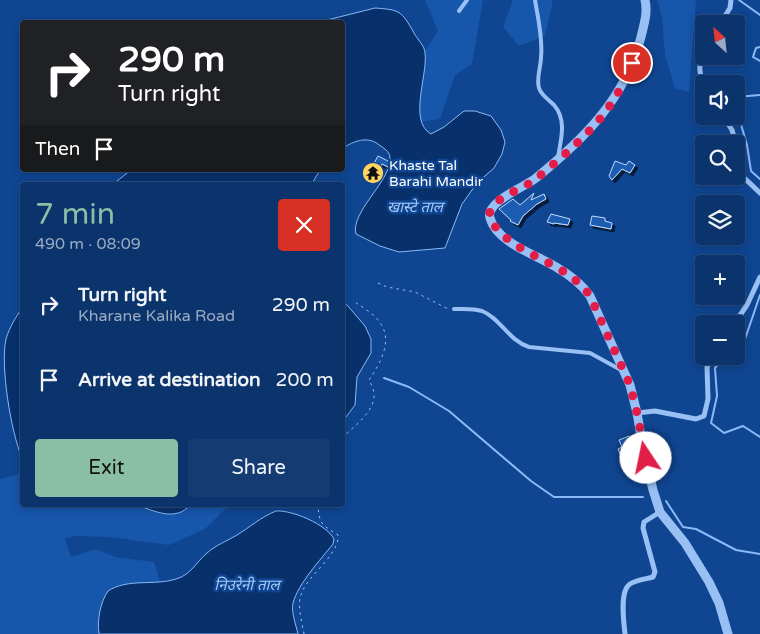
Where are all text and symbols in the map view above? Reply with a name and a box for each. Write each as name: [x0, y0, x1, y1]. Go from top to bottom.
north arrow: [695, 15, 745, 65]
map controls: [695, 15, 745, 365]
text: 290 m: [118, 39, 225, 81]
icon: right: [35, 40, 100, 105]
pin: [611, 42, 653, 84]
icon: arrive: [618, 49, 646, 77]
button: sound: [695, 75, 745, 125]
text: Turn right: [118, 81, 220, 107]
icon: arrive: [90, 135, 118, 163]
button: search: [695, 135, 745, 185]
text: Then: [35, 138, 80, 160]
place label: Khaste Tal Barahi Mandir: [389, 157, 484, 190]
temple icon: Khaste Tal Barahi Mandir: [361, 161, 385, 185]
button: layers: [695, 195, 745, 245]
text: 7 min: [35, 196, 115, 233]
water label: खास्टे ताल: [387, 198, 446, 216]
button: close: [278, 199, 330, 251]
text: 490 m · 08:09: [35, 234, 141, 254]
button: +: [695, 255, 745, 305]
text: Turn right: [78, 284, 166, 306]
icon: right: [35, 291, 63, 319]
text: 290 m: [272, 294, 330, 316]
text: Kharane Kalika Road: [78, 306, 235, 326]
button: −: [695, 315, 745, 365]
icon: arrive: [35, 366, 63, 394]
text: Arrive at destination: [78, 369, 261, 391]
text: 200 m: [276, 369, 334, 391]
position arrow: [619, 431, 671, 483]
button: Exit: [35, 439, 178, 497]
button: Share: [188, 439, 330, 497]
water label: निउरेनी ताल: [214, 576, 282, 594]

